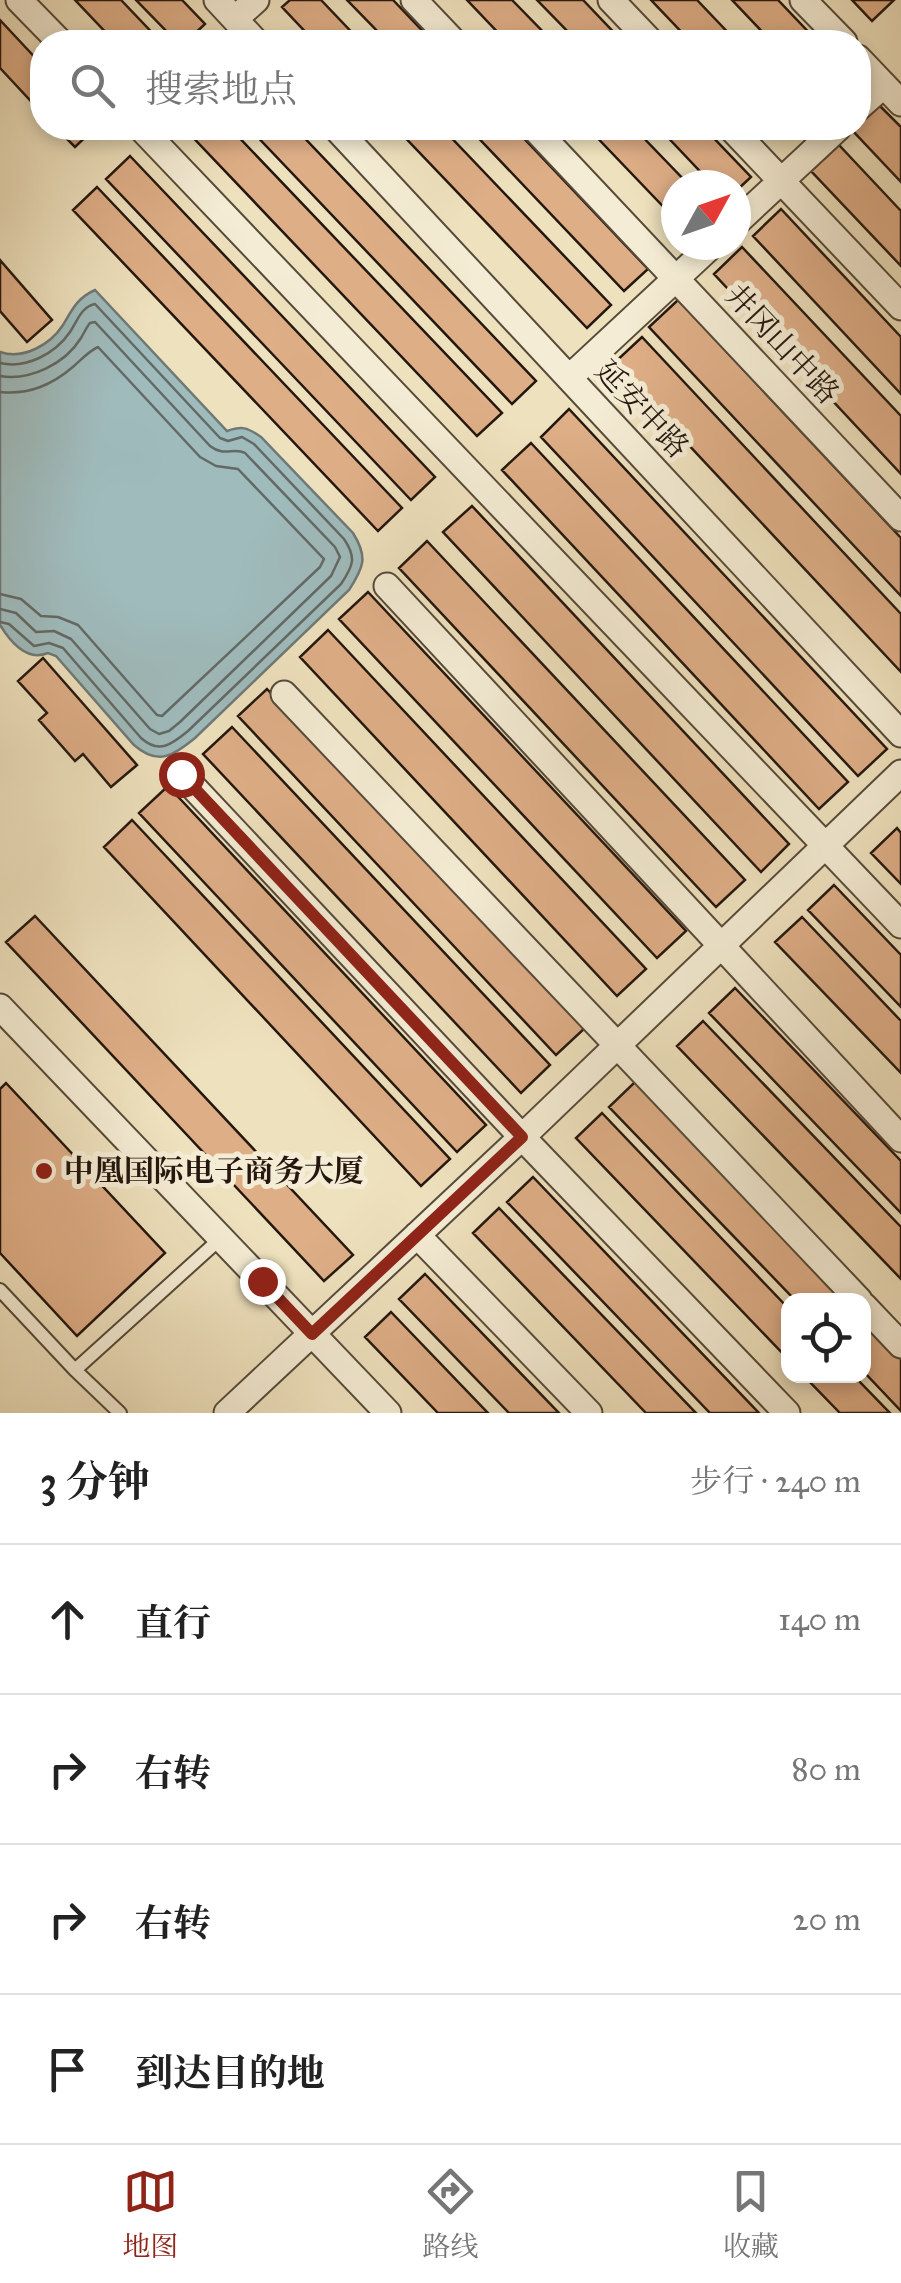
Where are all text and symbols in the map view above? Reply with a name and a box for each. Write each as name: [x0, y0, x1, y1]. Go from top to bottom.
search box: [30, 30, 871, 140]
icon: search: [65, 58, 120, 113]
text: 搜索地点: [145, 66, 297, 112]
north arrow: [661, 170, 751, 260]
street label: 井冈山中路: [718, 277, 846, 411]
street label: 延安中路: [588, 353, 696, 465]
route start: [159, 752, 205, 798]
place label: 中凰国际电子商务大厦: [64, 1153, 364, 1189]
marker: 中凰国际电子商务大厦: [33, 1160, 55, 1182]
route end: [240, 1259, 286, 1305]
map controls: [781, 1293, 871, 1383]
button: locate: [781, 1293, 871, 1383]
text: 3 分钟: [40, 1456, 150, 1508]
text: 步行 · 240 m: [690, 1462, 861, 1501]
icon: ahead: [40, 1592, 95, 1647]
text: 直行: [135, 1600, 211, 1646]
text: 140 m: [778, 1600, 861, 1639]
icon: right: [40, 1742, 95, 1797]
text: 右转: [135, 1750, 211, 1796]
text: 80 m: [792, 1750, 861, 1789]
icon: right: [40, 1892, 95, 1947]
text: 右转: [135, 1900, 211, 1946]
text: 20 m: [793, 1900, 861, 1939]
icon: arrive: [40, 2042, 95, 2097]
text: 到达目的地: [135, 2050, 325, 2096]
tab: 地图: [122, 2164, 178, 2264]
tab: 路线: [422, 2164, 479, 2264]
tab: 收藏: [723, 2164, 779, 2264]

